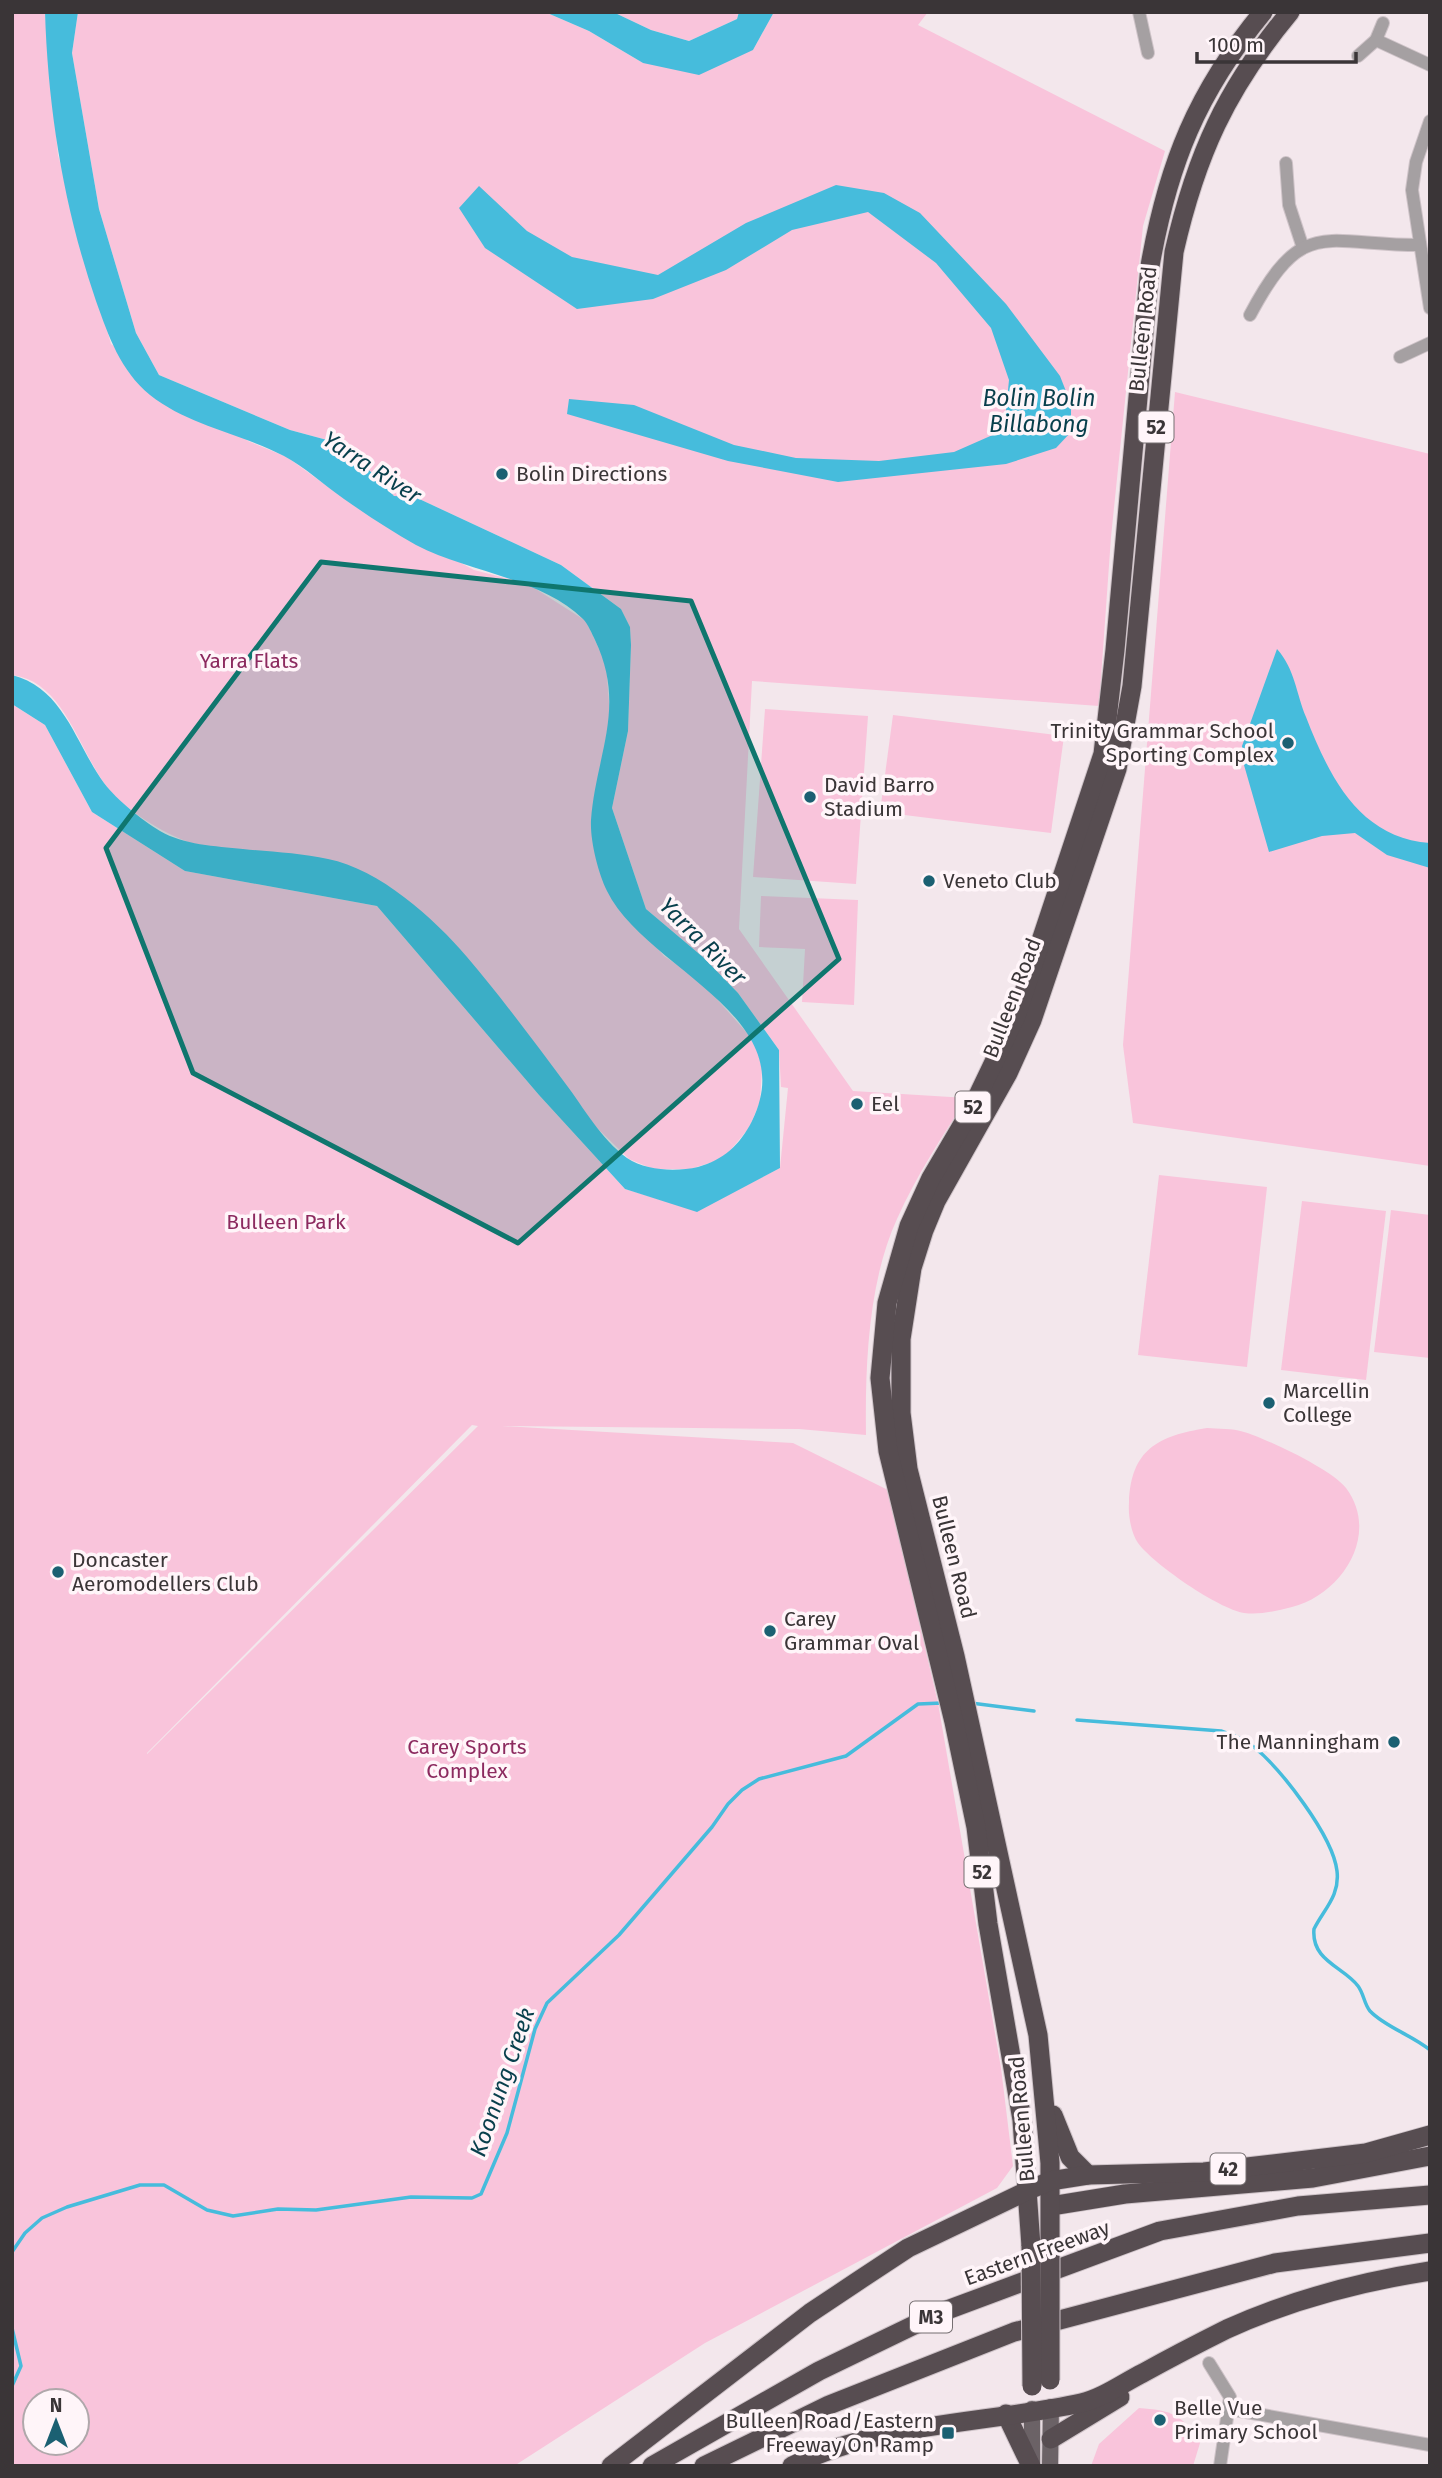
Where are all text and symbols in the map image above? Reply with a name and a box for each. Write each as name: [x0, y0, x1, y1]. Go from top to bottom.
scale bar: [1197, 21, 1356, 65]
text: 100 m: [1208, 32, 1264, 58]
street label: Bulleen Road: [1123, 265, 1163, 393]
water label: Bolin Bolin Billabong: [983, 384, 1096, 438]
road number: 52: [1138, 412, 1174, 442]
water label: Yarra River: [317, 425, 428, 510]
place label: Bolin Directions: [516, 461, 667, 487]
marker: Bolin Directions: [494, 466, 510, 482]
park label: Yarra Flats: [200, 648, 299, 674]
place label: Trinity Grammar School Sporting Complex: [1051, 718, 1275, 768]
marker: Trinity Grammar School Sporting Complex: [1280, 735, 1296, 751]
place label: David Barro Stadium: [824, 772, 935, 822]
marker: David Barro Stadium: [802, 789, 818, 805]
place label: Veneto Club: [943, 868, 1057, 894]
marker: Veneto Club: [921, 873, 937, 889]
water label: Yarra River: [653, 891, 753, 991]
street label: Bulleen Road: [977, 934, 1047, 1062]
place label: Eel: [871, 1091, 899, 1117]
road number: 52: [956, 1092, 990, 1122]
marker: Eel: [849, 1096, 865, 1112]
park label: Bulleen Park: [226, 1209, 346, 1235]
place label: Marcellin College: [1283, 1378, 1370, 1428]
marker: Marcellin College: [1261, 1395, 1277, 1411]
street label: Bulleen Road: [926, 1493, 982, 1621]
place label: Doncaster Aeromodellers Club: [72, 1547, 259, 1597]
marker: Doncaster Aeromodellers Club: [50, 1564, 66, 1580]
place label: Carey Grammar Oval: [784, 1606, 919, 1656]
marker: Carey Grammar Oval: [762, 1623, 778, 1639]
place label: The Manningham: [1217, 1729, 1380, 1755]
park label: Carey Sports Complex: [407, 1734, 527, 1784]
marker: The Manningham: [1386, 1734, 1402, 1750]
road number: 52: [964, 1856, 1000, 1888]
water label: Koonung Creek: [463, 2004, 541, 2160]
street label: Bulleen Road: [1004, 2055, 1040, 2183]
road number: 42: [1210, 2154, 1246, 2184]
street label: Eastern Freeway: [961, 2214, 1114, 2291]
road number: M3: [910, 2302, 952, 2332]
north arrow: [21, 2387, 91, 2457]
text: N: [50, 2394, 62, 2417]
place label: Belle Vue Primary School: [1174, 2395, 1318, 2445]
place label: Bulleen Road/Eastern Freeway On Ramp: [726, 2408, 934, 2458]
marker: Belle Vue Primary School: [1152, 2412, 1168, 2428]
marker: Bulleen Road/Eastern Freeway On Ramp: [940, 2425, 956, 2441]

